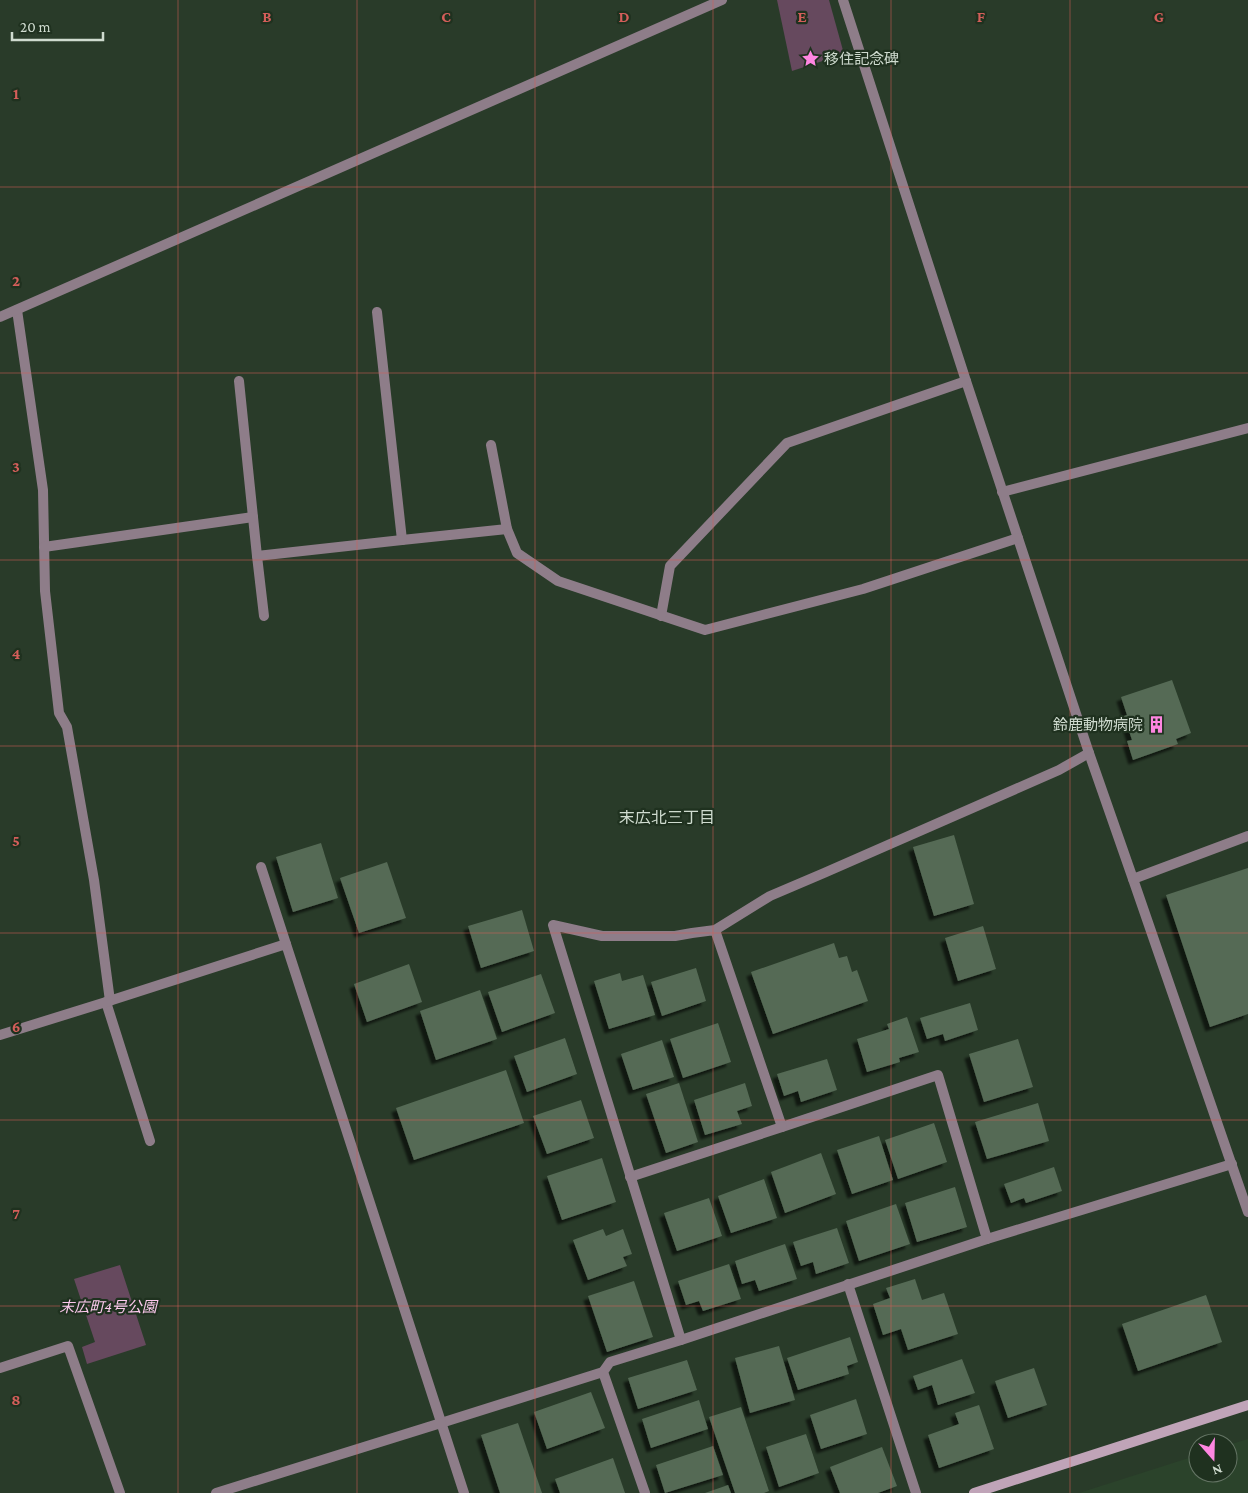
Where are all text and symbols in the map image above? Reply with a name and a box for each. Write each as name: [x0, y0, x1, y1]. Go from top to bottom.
text: B: [262, 8, 272, 25]
text: C: [441, 8, 451, 25]
text: D: [618, 8, 630, 25]
text: E: [797, 8, 807, 25]
text: F: [977, 8, 986, 25]
text: G: [1154, 8, 1164, 25]
scale bar: [12, 10, 104, 42]
text: 20 m: [20, 19, 51, 35]
place icon: 移住記念碑: [800, 49, 820, 69]
place label: 移住記念碑: [824, 51, 899, 67]
text: 1: [13, 85, 19, 102]
text: 2: [12, 272, 20, 289]
text: 3: [12, 458, 20, 475]
text: 4: [12, 645, 21, 662]
building icon: 鈴鹿動物病院: [1147, 715, 1167, 735]
place label: 鈴鹿動物病院: [1053, 717, 1143, 733]
district label: 末広北三丁目: [619, 809, 715, 826]
text: 5: [12, 832, 20, 849]
text: 6: [12, 1018, 20, 1035]
text: 7: [12, 1205, 20, 1222]
park label: 末広町4号公園: [59, 1299, 159, 1315]
text: 8: [11, 1391, 21, 1408]
north arrow: [1188, 1433, 1238, 1483]
text: N: [1210, 1461, 1225, 1480]

